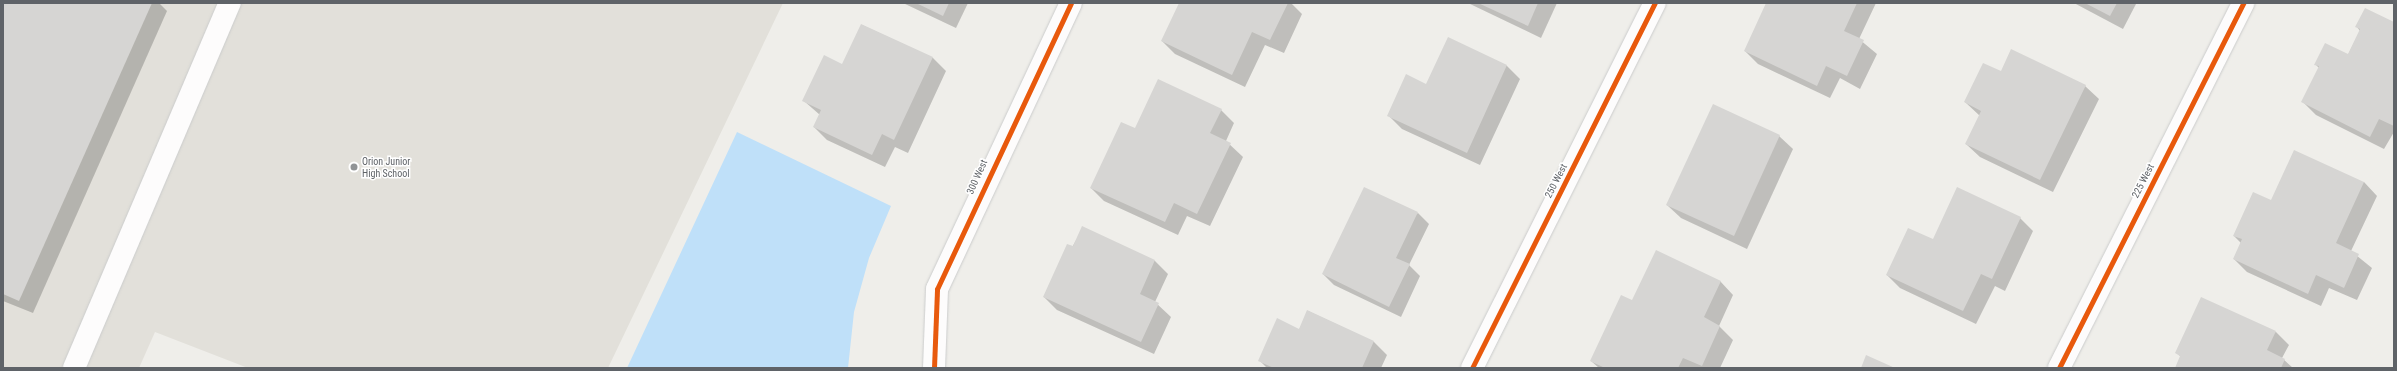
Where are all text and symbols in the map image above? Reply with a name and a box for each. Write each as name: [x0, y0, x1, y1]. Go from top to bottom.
place label: Orion Junior High School: [362, 155, 410, 178]
street label: 300 West: [964, 158, 990, 196]
marker: Orion Junior High School: [349, 162, 359, 172]
street label: 250 West: [1542, 162, 1570, 200]
street label: 225 West: [2129, 162, 2157, 200]

